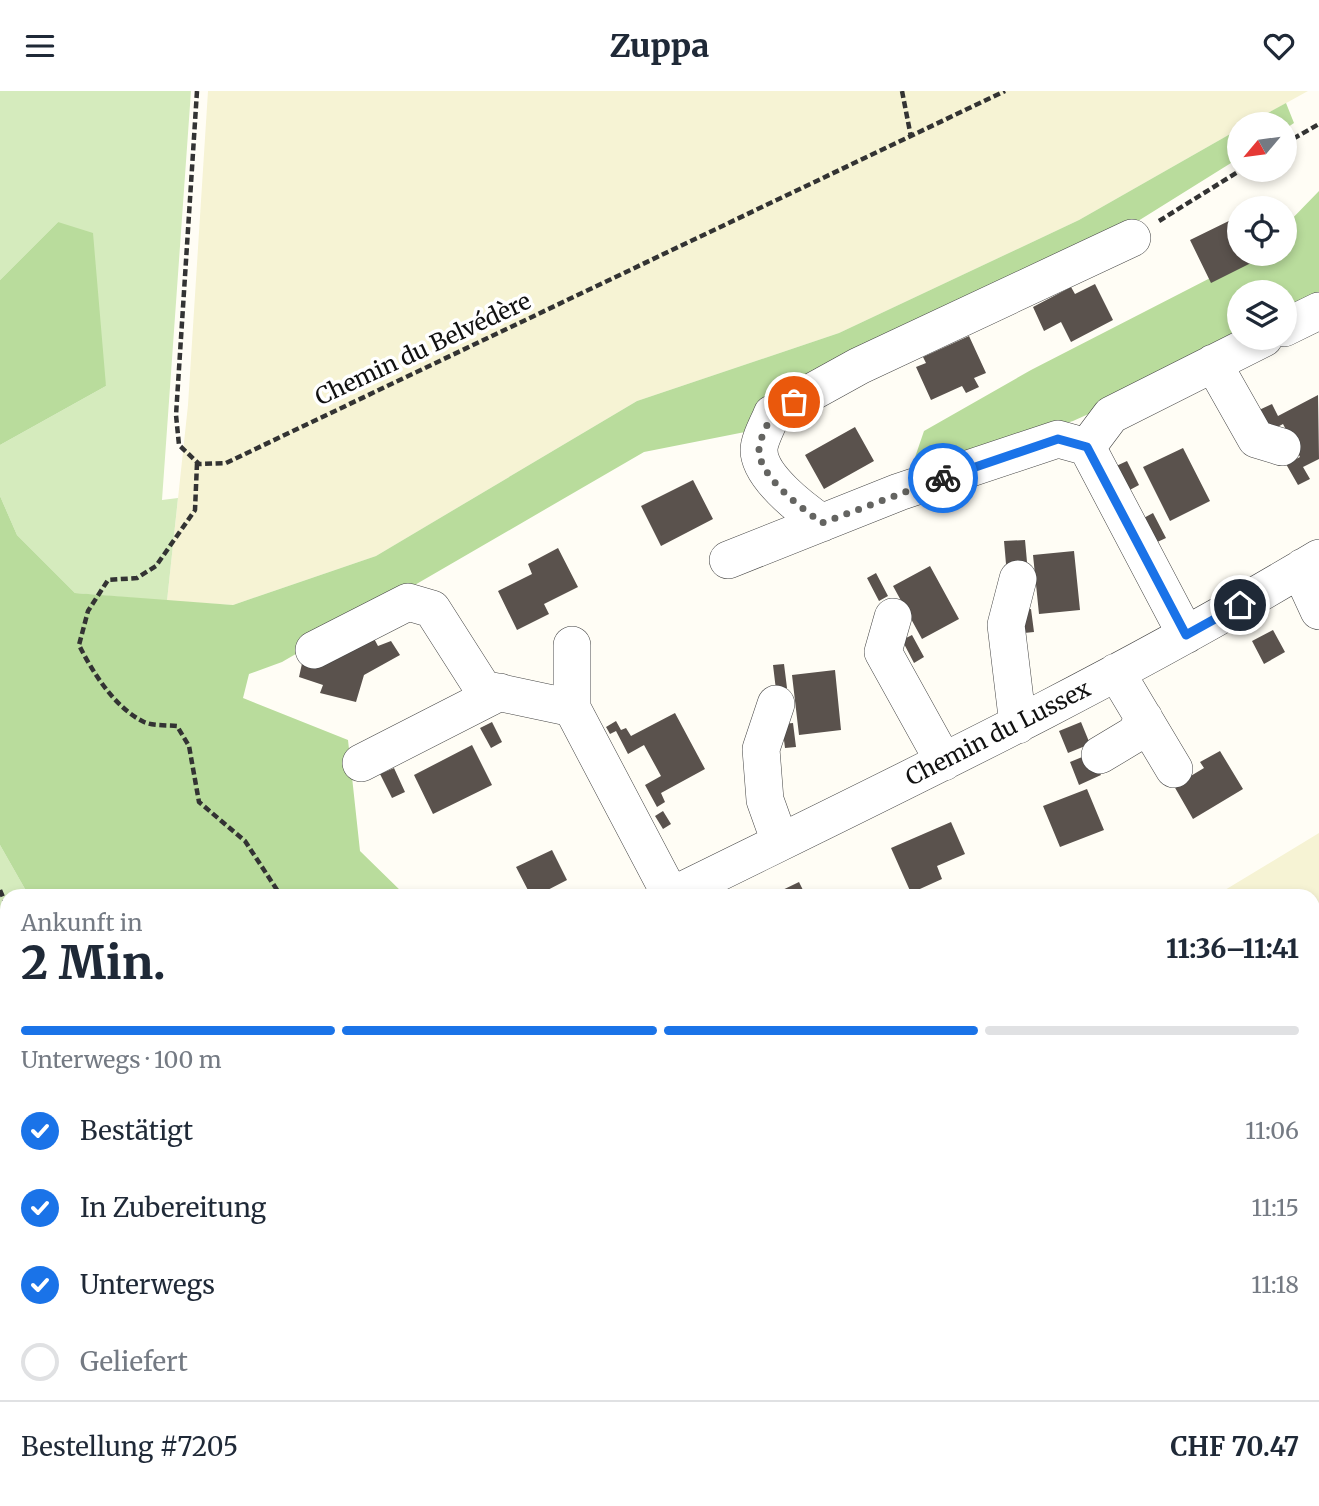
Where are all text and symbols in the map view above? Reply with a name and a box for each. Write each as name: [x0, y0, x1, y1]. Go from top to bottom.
text: Zuppa: [610, 26, 709, 66]
icon: menu: [21, 27, 59, 65]
icon: heart: [1260, 27, 1298, 65]
north arrow: [1227, 112, 1297, 182]
map controls: [1227, 112, 1297, 350]
button: locate: [1227, 196, 1297, 266]
button: layers: [1227, 280, 1297, 350]
street label: Chemin du Belvédère: [310, 286, 535, 411]
pin: [764, 372, 824, 432]
icon: bag: [775, 383, 813, 421]
courier: [908, 443, 978, 513]
icon: bike: [924, 459, 962, 497]
pin: [1210, 575, 1270, 635]
icon: home: [1221, 586, 1259, 624]
street label: Chemin du Lussex: [901, 673, 1095, 792]
text: Ankunft in: [21, 908, 143, 937]
text: 11:36–11:41: [1166, 932, 1299, 965]
text: 2 Min.: [21, 934, 166, 992]
text: Unterwegs · 100 m: [21, 1045, 222, 1074]
icon: check: [21, 1112, 59, 1150]
text: Bestätigt: [80, 1114, 193, 1147]
text: 11:06: [1245, 1116, 1299, 1145]
icon: check: [21, 1189, 59, 1227]
text: In Zubereitung: [80, 1191, 266, 1224]
text: 11:15: [1252, 1193, 1299, 1222]
icon: check: [21, 1266, 59, 1304]
text: Unterwegs: [80, 1268, 215, 1301]
text: 11:18: [1251, 1270, 1299, 1299]
text: Geliefert: [80, 1345, 188, 1378]
text: Bestellung #7205: [21, 1430, 238, 1463]
text: CHF 70.47: [1171, 1430, 1299, 1463]

